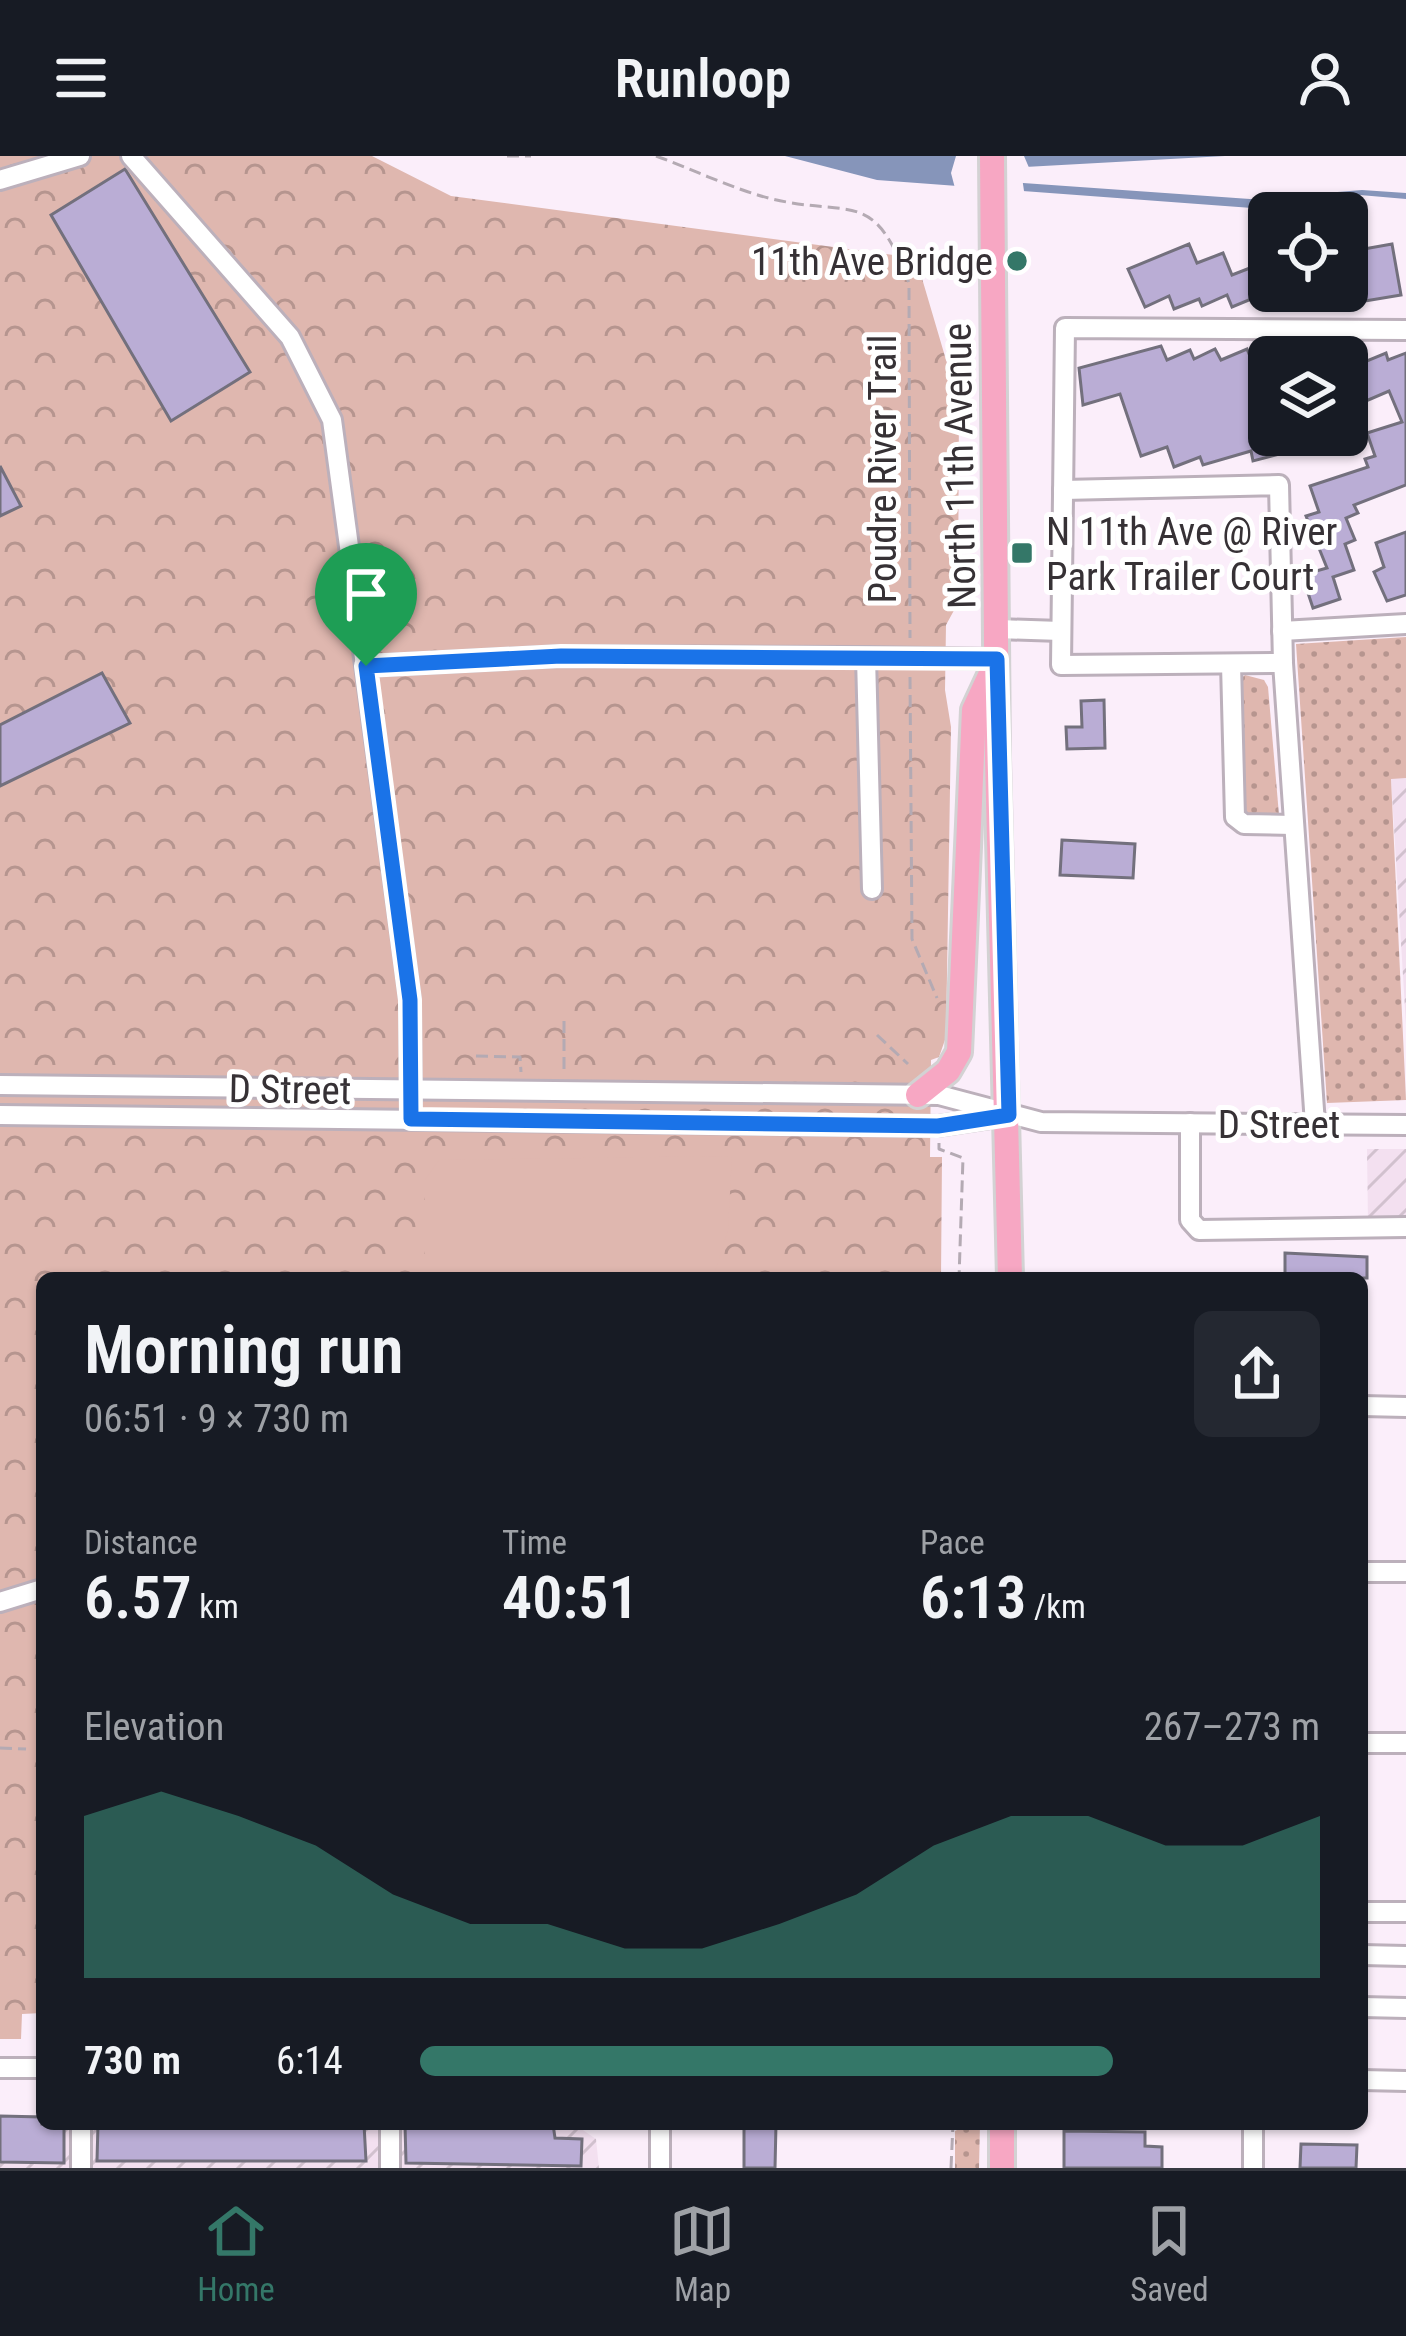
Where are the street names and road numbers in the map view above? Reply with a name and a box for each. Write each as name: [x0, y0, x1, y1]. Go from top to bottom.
street label: North 11th Avenue: [935, 323, 985, 609]
street label: Poudre River Trail: [860, 335, 906, 603]
street label: D Street: [228, 1066, 352, 1114]
street label: D Street: [1218, 1102, 1340, 1148]

